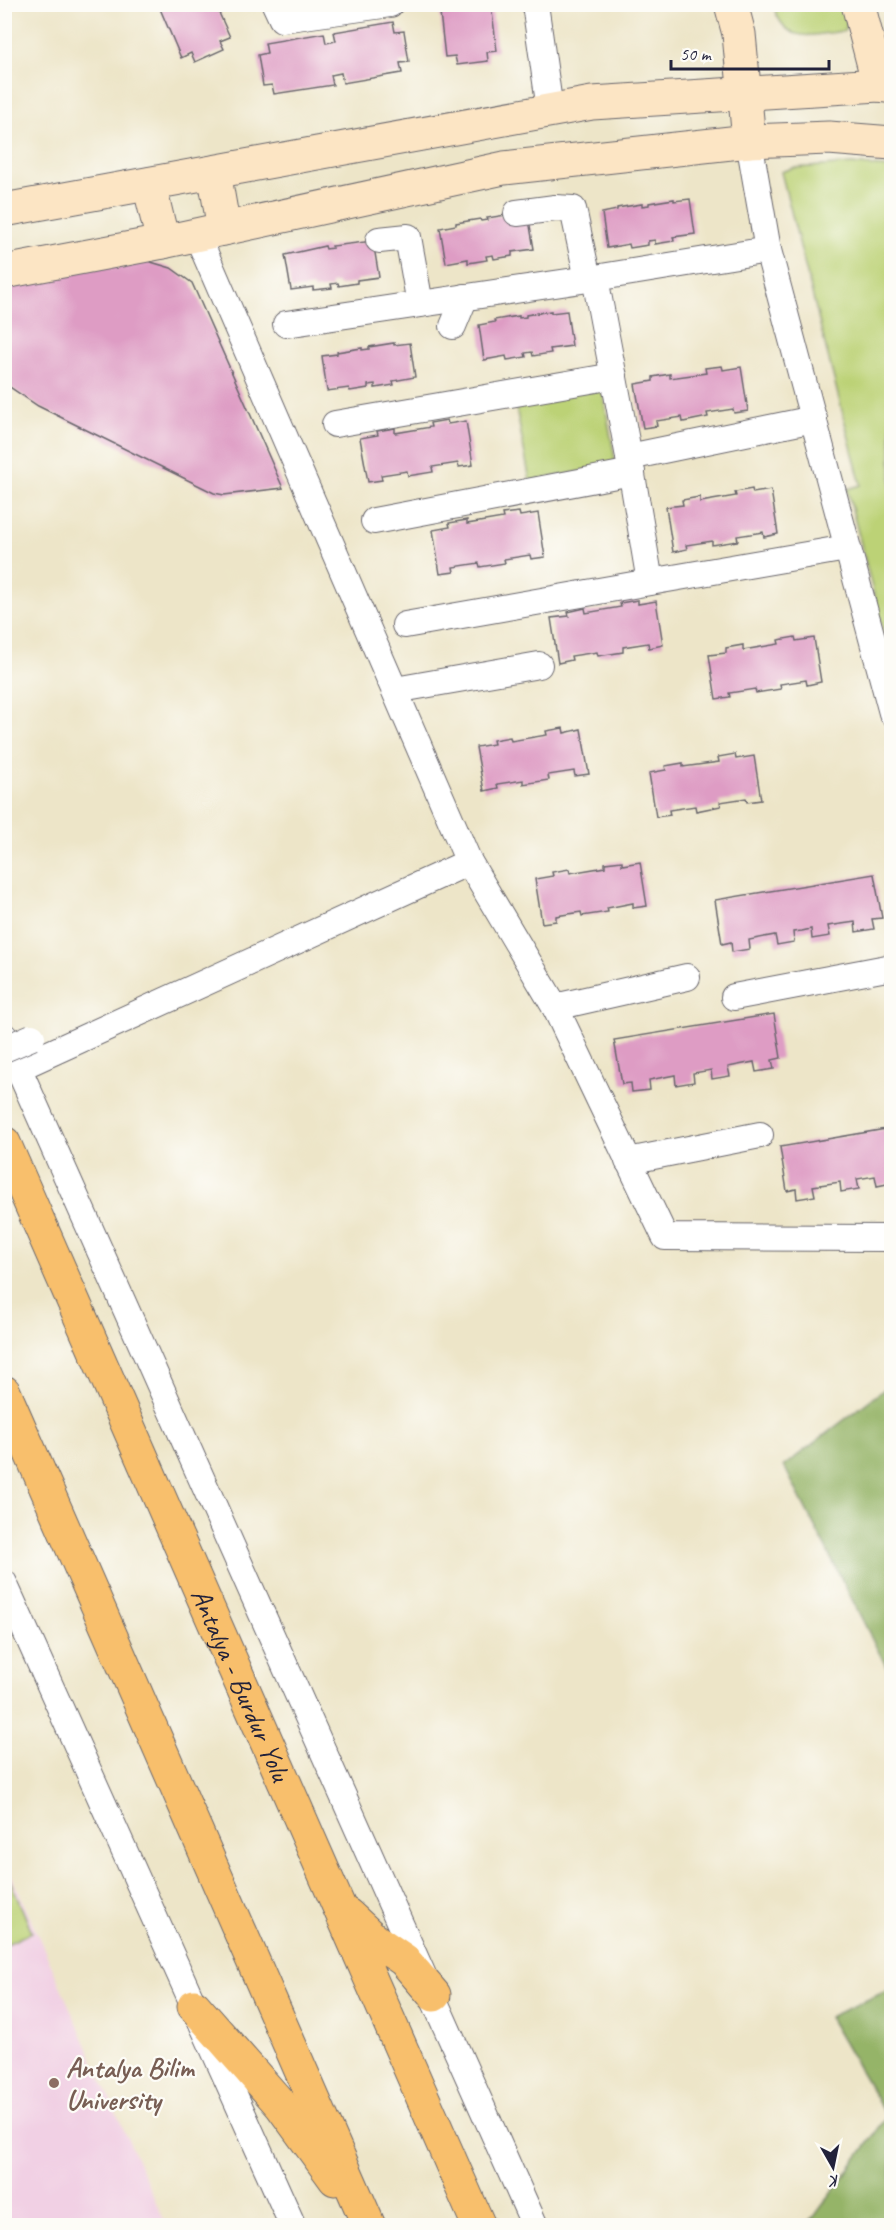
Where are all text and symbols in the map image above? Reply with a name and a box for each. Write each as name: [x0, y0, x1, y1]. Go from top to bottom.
scale bar: [671, 33, 828, 71]
text: 50 m: [680, 43, 713, 65]
street label: Antalya - Burdur Yolu: [183, 1583, 299, 1788]
place label: Antalya Bilim University: [66, 2050, 196, 2117]
marker: Antalya Bilim University: [47, 2076, 61, 2090]
north arrow: [803, 2137, 863, 2197]
text: K: [826, 2170, 841, 2192]

